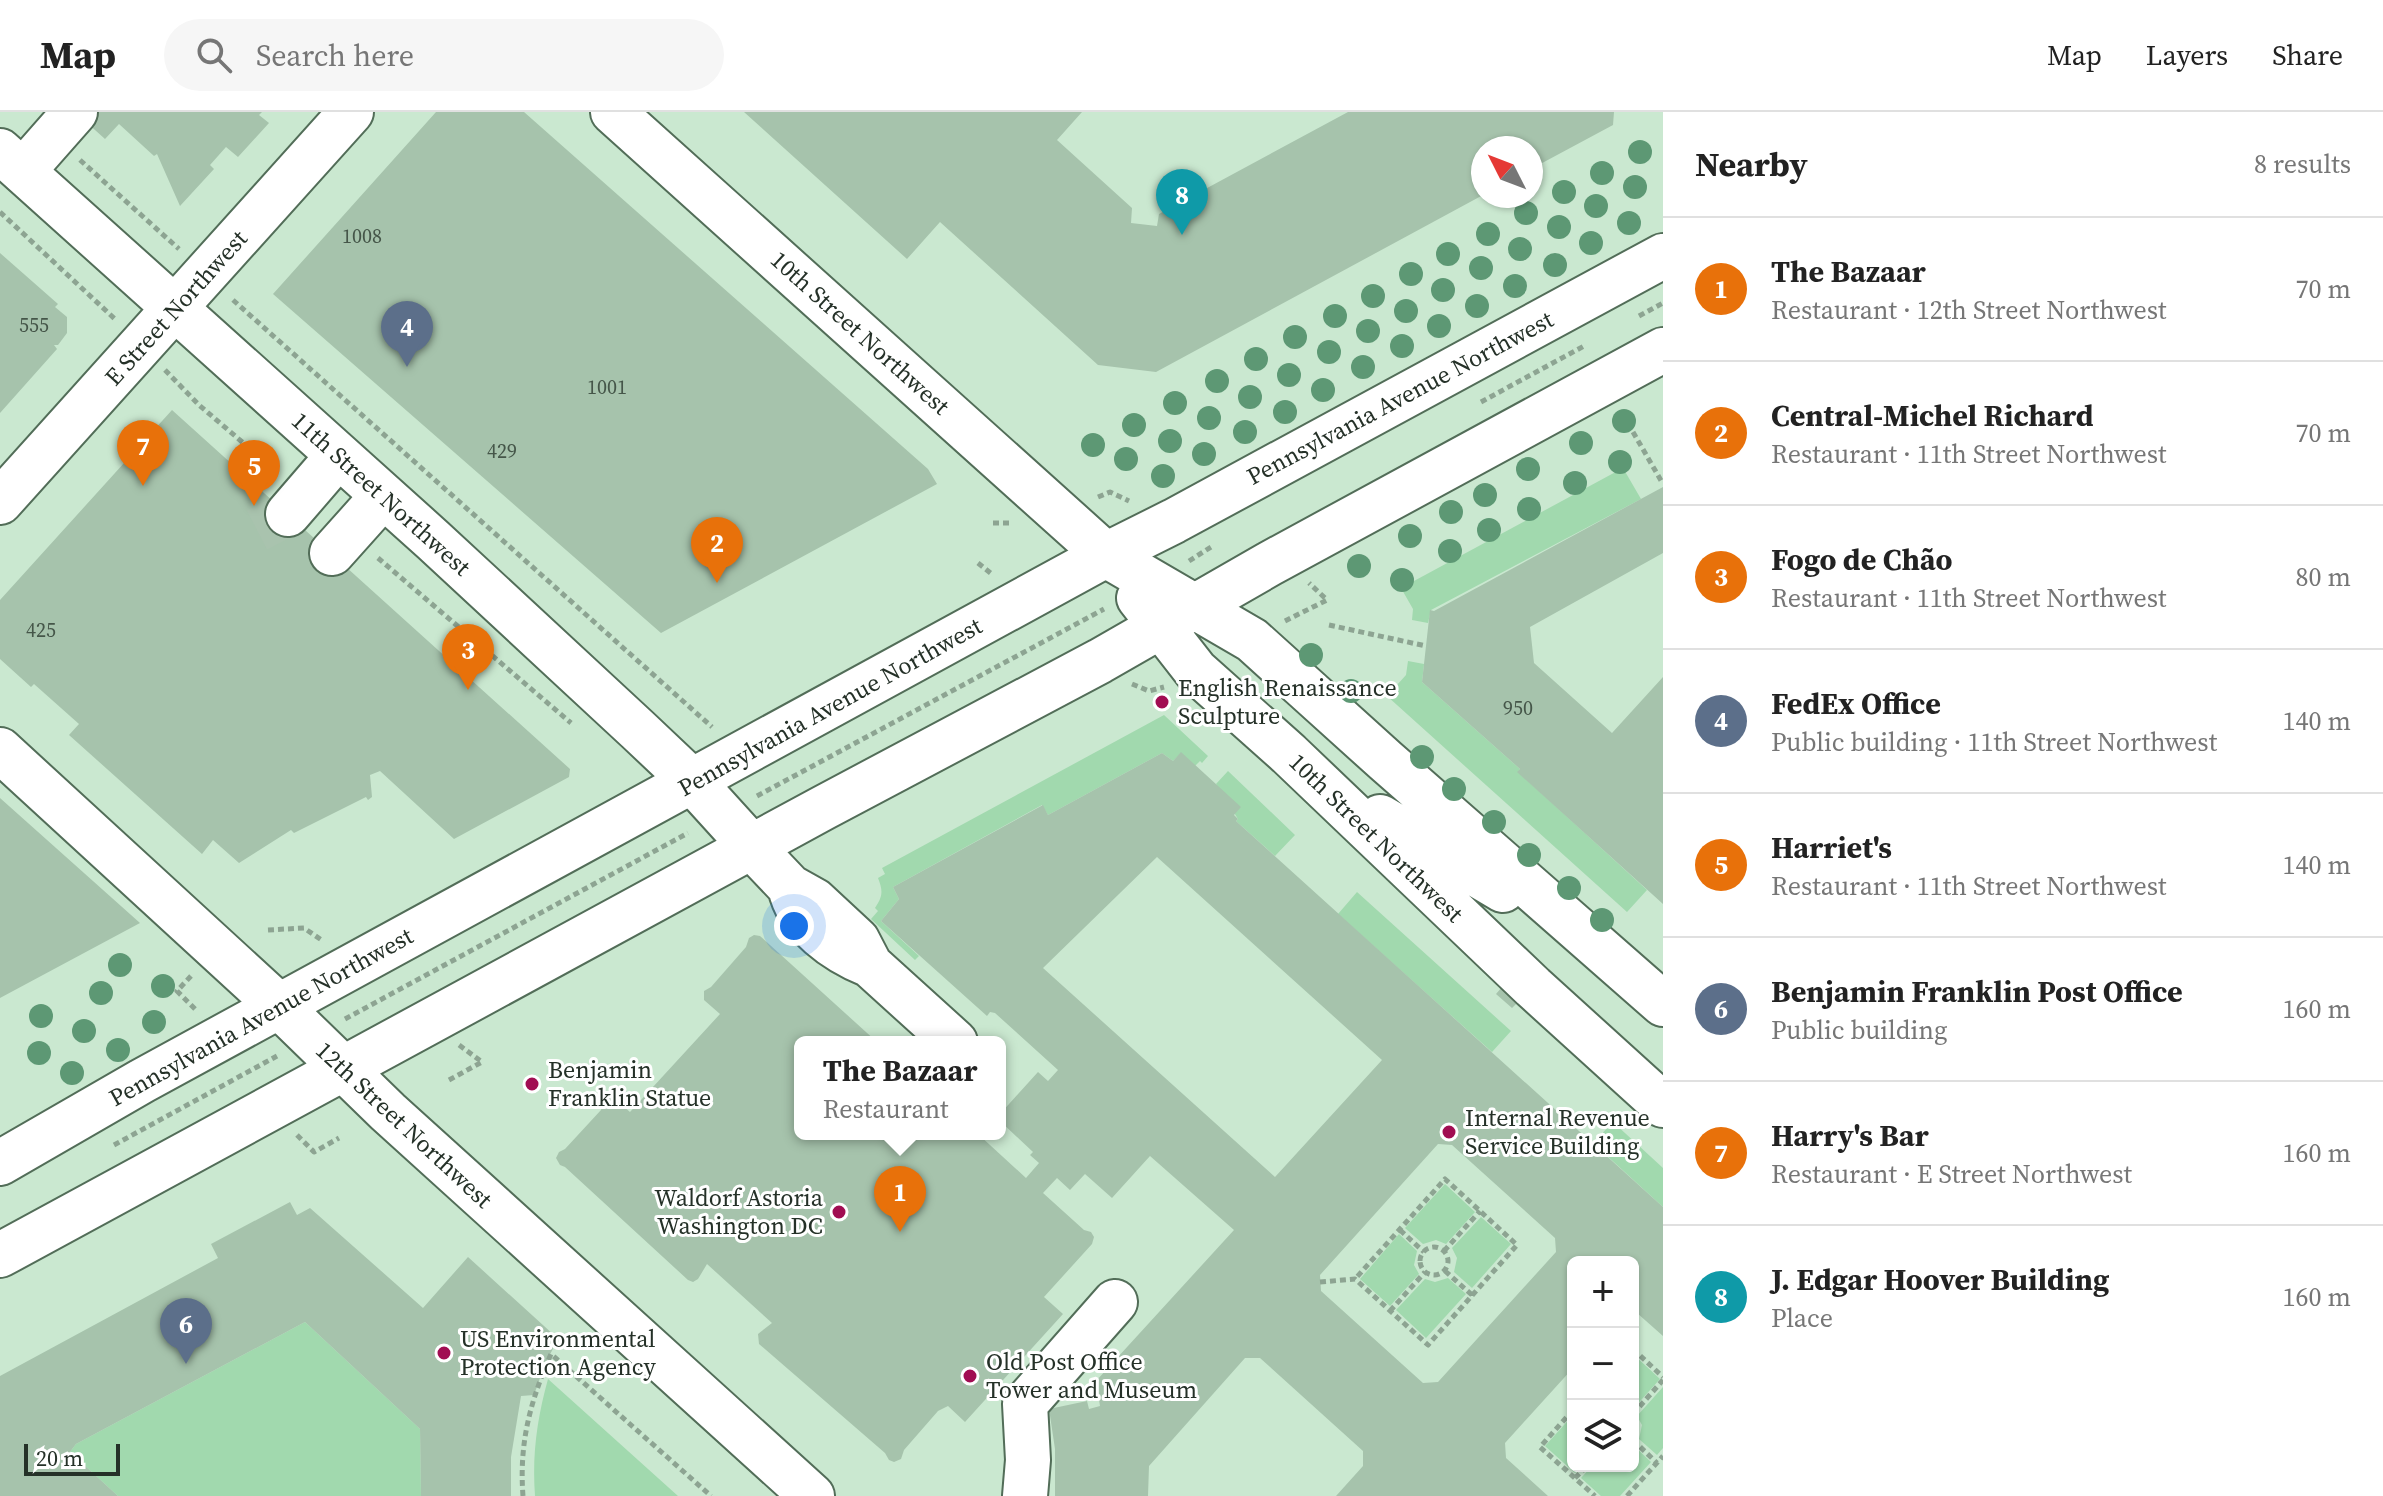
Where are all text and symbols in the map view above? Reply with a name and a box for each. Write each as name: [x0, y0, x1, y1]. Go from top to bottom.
search box: [164, 19, 724, 91]
text: Map: [40, 29, 116, 81]
icon: search: [192, 33, 236, 77]
text: Search here: [256, 35, 414, 76]
text: Map: [2047, 36, 2102, 74]
text: Layers: [2146, 36, 2228, 74]
text: Share: [2272, 36, 2343, 74]
north arrow: [1471, 136, 1543, 208]
text: Nearby: [1695, 141, 1808, 187]
text: 8 results: [2254, 146, 2351, 182]
pin: 8: [1156, 169, 1208, 235]
house number: 1008: [342, 222, 382, 250]
street label: E Street Northwest: [97, 223, 254, 393]
street label: 10th Street Northwest: [764, 243, 957, 422]
text: The Bazaar: [1771, 251, 1926, 292]
text: 1: [1714, 271, 1728, 307]
text: 70 m: [2296, 271, 2351, 307]
text: Restaurant · 12th Street Northwest: [1771, 292, 2166, 328]
pin: 4: [381, 301, 433, 367]
street label: Pennsylvania Avenue Northwest: [1241, 302, 1559, 493]
house number: 555: [19, 311, 49, 339]
house number: 1001: [587, 373, 627, 401]
text: Central-Michel Richard: [1771, 395, 2094, 436]
street label: 11th Street Northwest: [285, 404, 478, 583]
text: 2: [1714, 415, 1728, 451]
text: 70 m: [2296, 415, 2351, 451]
pin: 7: [117, 420, 169, 486]
text: Restaurant · 11th Street Northwest: [1771, 436, 2166, 472]
house number: 429: [487, 437, 517, 465]
pin: 5: [228, 440, 280, 506]
pin: 2: [691, 517, 743, 583]
text: Fogo de Chão: [1771, 539, 1953, 580]
text: 3: [1714, 559, 1728, 595]
text: 80 m: [2296, 559, 2351, 595]
text: Restaurant · 11th Street Northwest: [1771, 580, 2166, 616]
street label: Pennsylvania Avenue Northwest: [672, 609, 988, 804]
house number: 425: [26, 616, 56, 644]
pin: 3: [442, 624, 494, 690]
place label: English Renaissance Sculpture: [1178, 671, 1397, 732]
text: FedEx Office: [1771, 683, 1941, 724]
marker: English Renaissance Sculpture: [1153, 693, 1171, 711]
house number: 950: [1503, 694, 1533, 722]
text: 4: [1714, 703, 1728, 739]
text: 140 m: [2283, 703, 2351, 739]
text: Public building · 11th Street Northwest: [1771, 724, 2217, 760]
street label: 10th Street Northwest: [1282, 746, 1471, 930]
text: Harriet's: [1771, 827, 1892, 868]
text: 5: [1714, 847, 1728, 883]
text: 140 m: [2283, 847, 2351, 883]
text: Restaurant · 11th Street Northwest: [1771, 868, 2166, 904]
your location: [774, 906, 814, 946]
street label: Pennsylvania Avenue Northwest: [103, 919, 419, 1114]
text: Benjamin Franklin Post Office: [1771, 971, 2183, 1012]
text: 6: [1714, 991, 1728, 1027]
text: 160 m: [2283, 991, 2351, 1027]
text: Public building: [1771, 1012, 1948, 1048]
street label: 12th Street Northwest: [309, 1034, 500, 1215]
popup: [794, 1036, 1006, 1140]
text: The Bazaar: [823, 1050, 977, 1091]
place label: Benjamin Franklin Statue: [548, 1053, 711, 1114]
marker: Benjamin Franklin Statue: [523, 1075, 541, 1093]
text: Restaurant: [823, 1091, 949, 1127]
place label: Internal Revenue Service Building: [1465, 1101, 1650, 1162]
text: Harry's Bar: [1771, 1115, 1929, 1156]
marker: Internal Revenue Service Building: [1440, 1123, 1458, 1141]
text: 7: [1714, 1135, 1728, 1171]
text: 160 m: [2283, 1135, 2351, 1171]
text: Restaurant · E Street Northwest: [1771, 1156, 2132, 1192]
pin: 1: [874, 1166, 926, 1232]
place label: Waldorf Astoria Washington DC: [654, 1181, 824, 1242]
marker: Waldorf Astoria Washington DC: [830, 1203, 848, 1221]
map controls: [1567, 1256, 1639, 1472]
button: +: [1567, 1256, 1639, 1328]
text: J. Edgar Hoover Building: [1771, 1259, 2109, 1300]
text: 8: [1714, 1279, 1728, 1315]
text: 160 m: [2283, 1279, 2351, 1315]
pin: 6: [160, 1298, 212, 1364]
text: Place: [1771, 1300, 1833, 1336]
place label: US Environmental Protection Agency: [460, 1322, 656, 1383]
button: −: [1567, 1328, 1639, 1400]
marker: US Environmental Protection Agency: [435, 1344, 453, 1362]
place label: Old Post Office Tower and Museum: [986, 1345, 1197, 1406]
marker: Old Post Office Tower and Museum: [961, 1367, 979, 1385]
button: layers: [1567, 1400, 1639, 1472]
scale bar: [24, 1440, 120, 1476]
text: 20 m: [36, 1443, 83, 1473]

